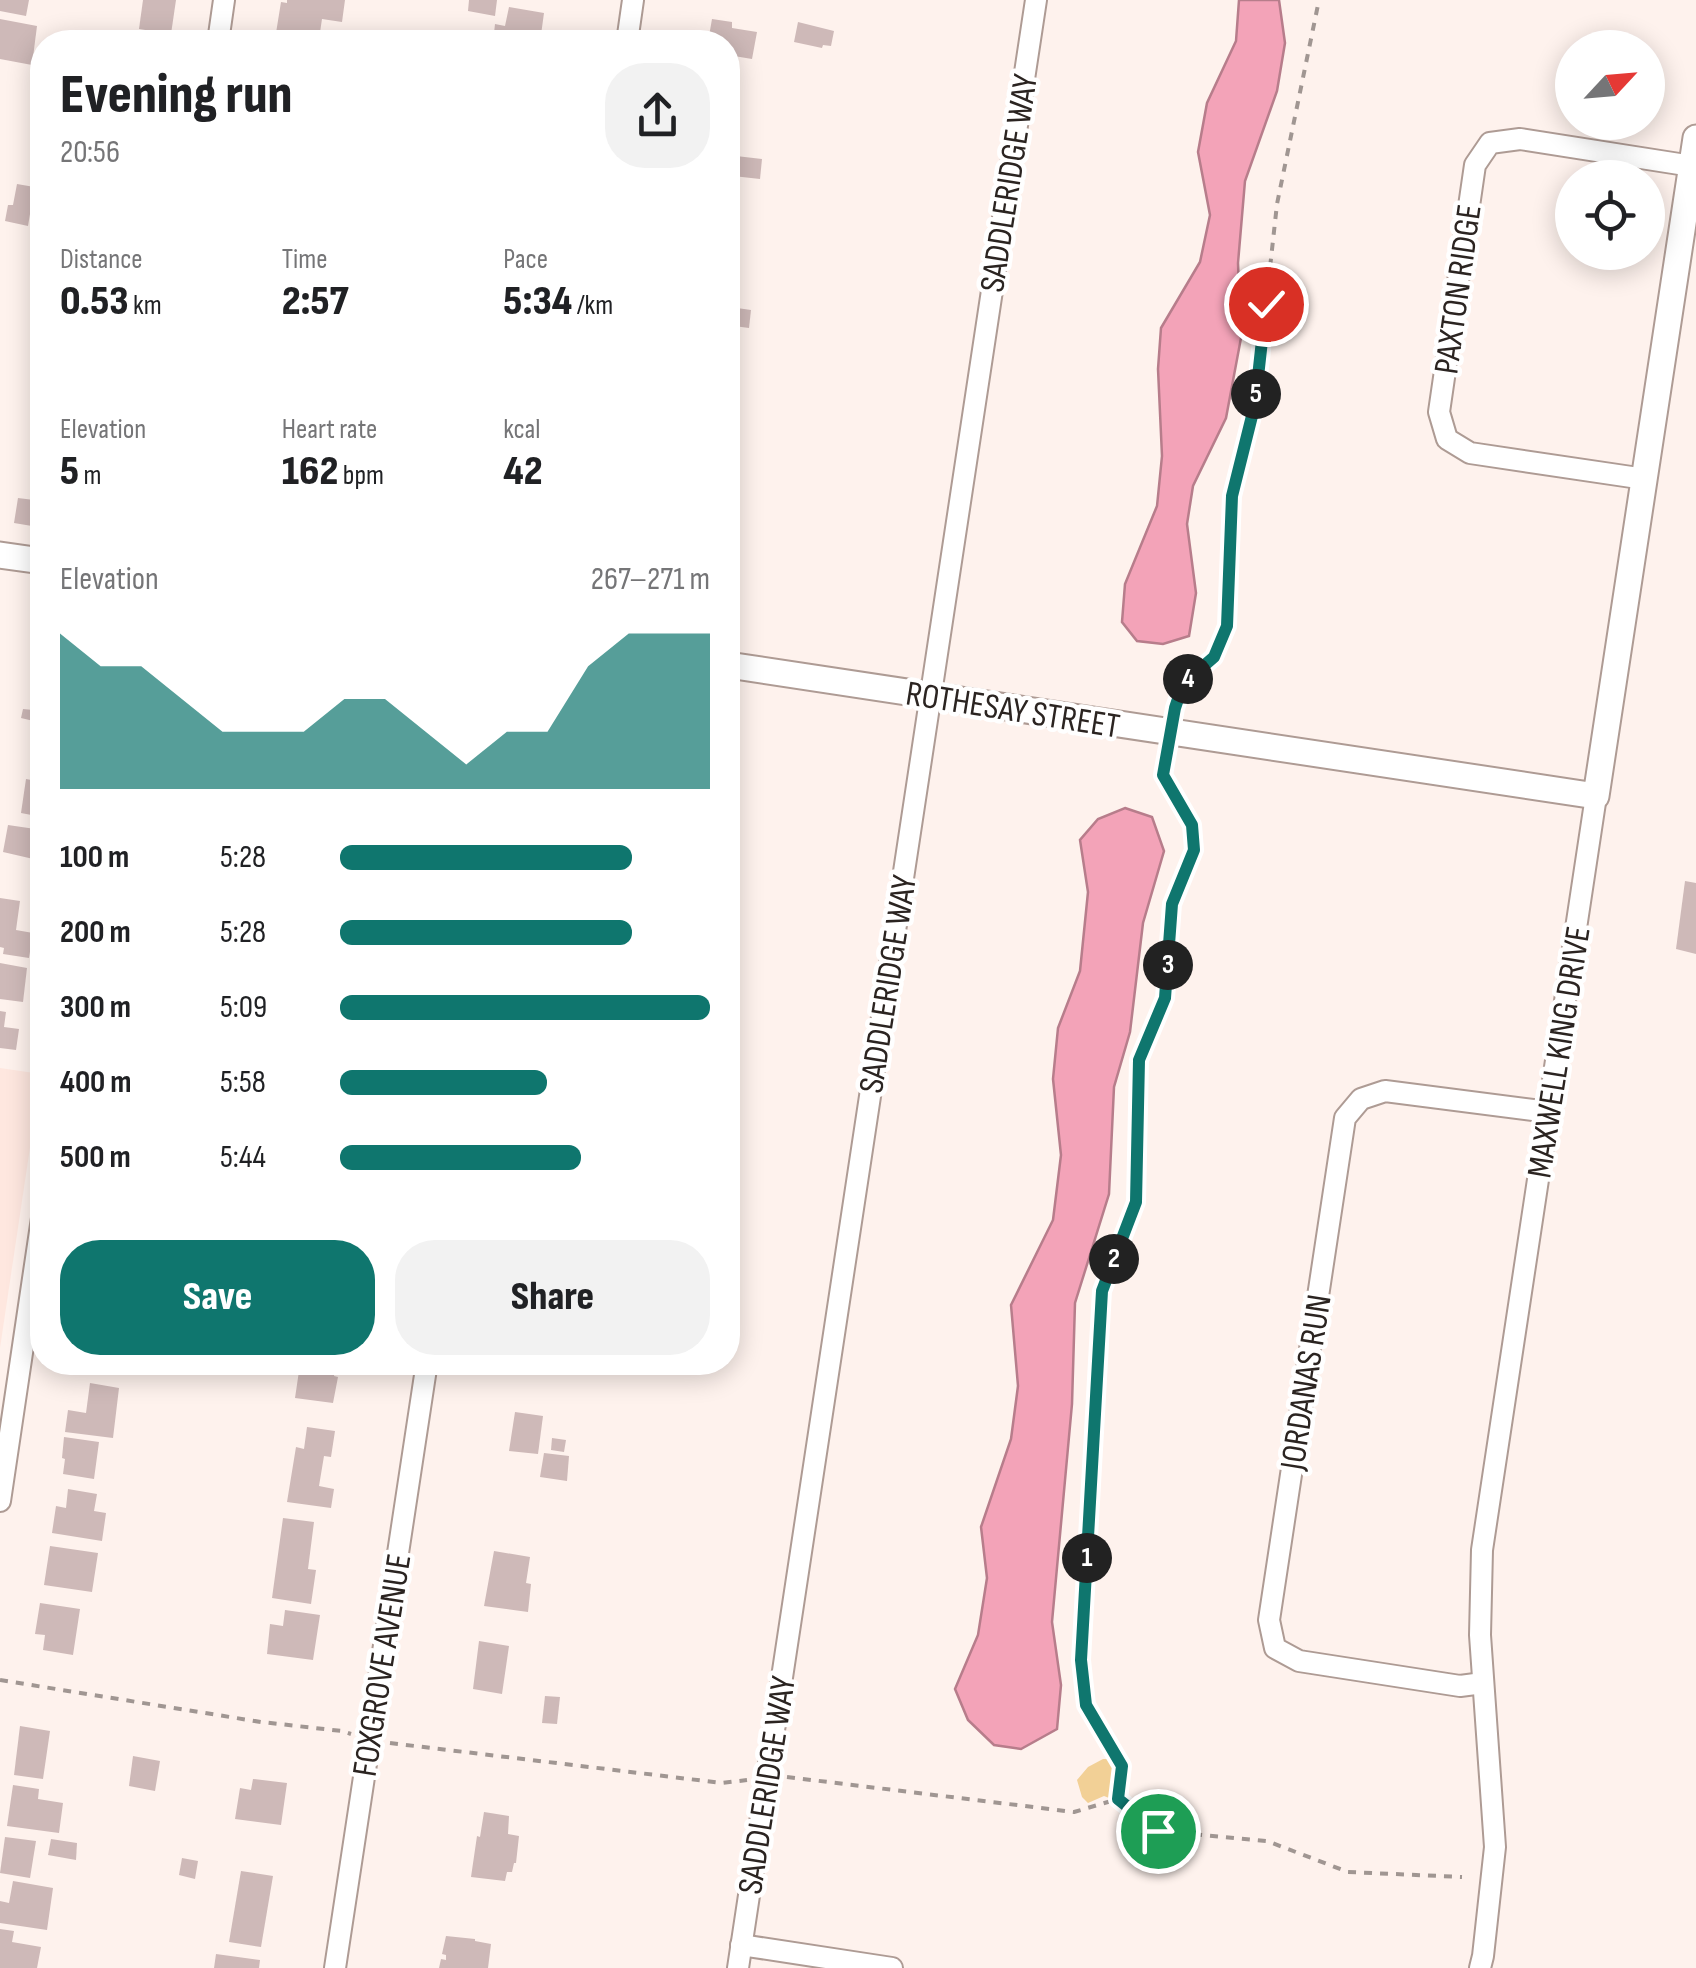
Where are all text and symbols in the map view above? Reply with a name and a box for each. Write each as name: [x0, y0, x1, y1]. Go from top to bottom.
north arrow: [1555, 30, 1665, 140]
map controls: [1555, 30, 1665, 270]
text: Evening run: [60, 62, 293, 129]
button: share: [605, 63, 710, 168]
street label: SADDLERIDGE WAY: [971, 71, 1048, 295]
text: 20:56: [60, 133, 120, 172]
button: locate: [1555, 160, 1665, 270]
street label: PAXTON RIDGE: [1425, 202, 1492, 377]
text: Distance: [60, 243, 143, 276]
text: Time: [282, 243, 327, 276]
text: Pace: [503, 243, 548, 276]
pin: [1224, 262, 1309, 347]
text: 0.53: [60, 276, 129, 327]
text: 2:57: [282, 276, 349, 327]
text: 5:34: [503, 276, 572, 327]
icon: check: [1239, 277, 1294, 332]
text: km: [129, 289, 162, 322]
text: /km: [572, 289, 613, 322]
pin: 5: [1231, 369, 1281, 419]
text: 5: [1250, 377, 1262, 410]
text: Elevation: [60, 413, 146, 446]
text: Heart rate: [282, 413, 377, 446]
text: kcal: [503, 413, 540, 446]
text: 5: [60, 446, 79, 497]
text: 162: [282, 446, 338, 497]
text: 42: [503, 446, 543, 497]
text: m: [79, 459, 102, 492]
text: bpm: [338, 459, 384, 492]
text: Elevation: [60, 560, 159, 599]
text: 267–271 m: [591, 560, 710, 599]
pin: 4: [1163, 654, 1213, 704]
text: 4: [1181, 662, 1195, 695]
street label: ROTHESAY STREET: [903, 672, 1123, 749]
text: 100 m: [60, 838, 129, 877]
text: 5:28: [220, 838, 266, 877]
street label: SADDLERIDGE WAY: [850, 872, 927, 1096]
text: 200 m: [60, 913, 131, 952]
text: 5:28: [220, 913, 266, 952]
street label: MAXWELL KING DRIVE: [1518, 923, 1601, 1181]
pin: 3: [1143, 940, 1193, 990]
text: 3: [1162, 948, 1174, 981]
text: 300 m: [60, 988, 131, 1027]
text: 5:09: [220, 988, 267, 1027]
text: 400 m: [60, 1063, 132, 1102]
text: 5:58: [220, 1063, 266, 1102]
text: 500 m: [60, 1138, 131, 1177]
text: 5:44: [220, 1138, 266, 1177]
pin: 2: [1089, 1234, 1139, 1284]
button: Save: [60, 1240, 375, 1355]
button: Share: [395, 1240, 710, 1355]
text: 2: [1108, 1242, 1120, 1275]
street label: JORDANAS RUN: [1271, 1292, 1342, 1474]
pin: 1: [1062, 1533, 1112, 1583]
text: 1: [1082, 1541, 1092, 1574]
street label: FOXGROVE AVENUE: [344, 1551, 421, 1779]
street label: SADDLERIDGE WAY: [729, 1673, 806, 1897]
pin: [1116, 1789, 1201, 1874]
icon: arrive: [1131, 1804, 1186, 1859]

